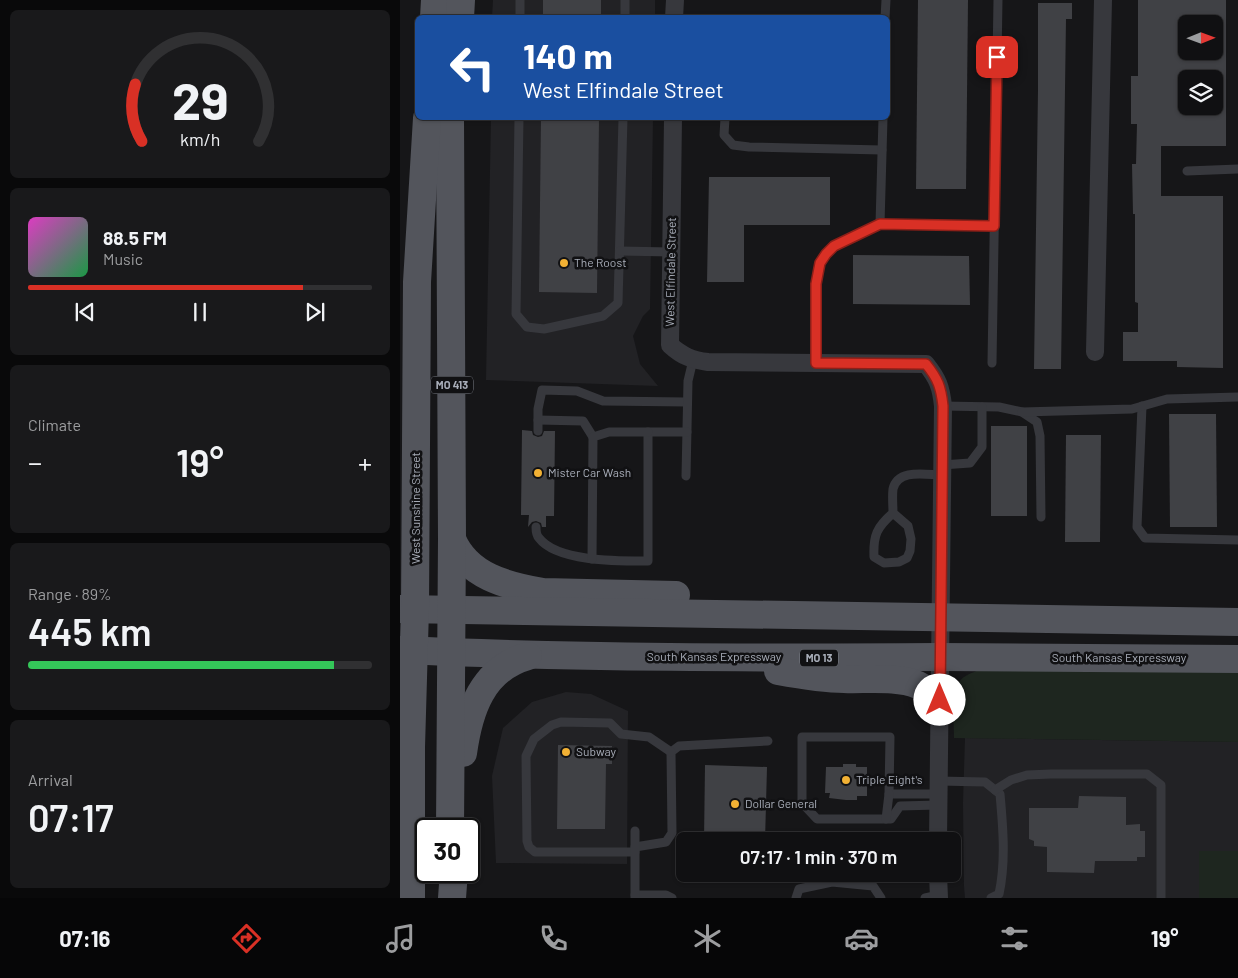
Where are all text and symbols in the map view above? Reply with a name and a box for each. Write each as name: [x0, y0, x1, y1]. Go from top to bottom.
north arrow: [1178, 15, 1222, 60]
map controls: [1178, 15, 1223, 115]
text: 140 m: [523, 34, 613, 76]
icon: left: [440, 35, 505, 100]
pin: [976, 36, 1018, 78]
icon: arrive: [983, 43, 1011, 71]
text: 29: [172, 68, 228, 130]
button: layers: [1178, 70, 1223, 115]
text: West Elfindale Street: [523, 76, 724, 102]
text: km/h: [180, 128, 220, 150]
street label: West Elfindale Street: [662, 217, 678, 327]
text: 88.5 FM: [103, 226, 167, 249]
text: Music: [103, 249, 143, 268]
place label: The Roost: [574, 255, 627, 269]
marker: The Roost: [558, 257, 570, 269]
icon: previous: [71, 298, 99, 326]
icon: pause: [186, 298, 214, 326]
icon: next: [301, 298, 329, 326]
road number: MO 413: [431, 376, 473, 394]
text: Climate: [28, 415, 81, 434]
text: 19°: [176, 439, 224, 485]
text: −: [28, 445, 42, 479]
text: +: [358, 445, 372, 479]
street label: West Sunshine Street: [408, 452, 422, 564]
place label: Mister Car Wash: [548, 465, 631, 479]
marker: Mister Car Wash: [532, 467, 544, 479]
text: Range · 89%: [28, 584, 112, 603]
text: 445 km: [28, 608, 152, 654]
street label: South Kansas Expressway: [647, 649, 782, 663]
road number: MO 13: [800, 650, 838, 666]
street label: South Kansas Expressway: [1052, 650, 1187, 664]
position arrow: [913, 673, 965, 725]
place label: Subway: [576, 744, 616, 758]
marker: Subway: [560, 746, 572, 758]
text: Arrival: [28, 770, 73, 789]
place label: Triple Eight's: [856, 772, 923, 786]
marker: Triple Eight's: [840, 774, 852, 786]
text: 07:17: [28, 794, 114, 840]
place label: Dollar General: [745, 796, 817, 810]
marker: Dollar General: [729, 798, 741, 810]
speed limit sign: 30: [415, 818, 480, 883]
text: 07:17 · 1 min · 370 m: [740, 845, 897, 868]
icon: directions: [229, 921, 264, 956]
icon: music: [383, 921, 418, 956]
icon: phone: [536, 921, 571, 956]
icon: climate: [690, 921, 725, 956]
icon: car: [844, 921, 879, 956]
icon: filters: [997, 921, 1032, 956]
text: 07:16: [59, 925, 110, 951]
text: 19°: [1151, 925, 1179, 951]

